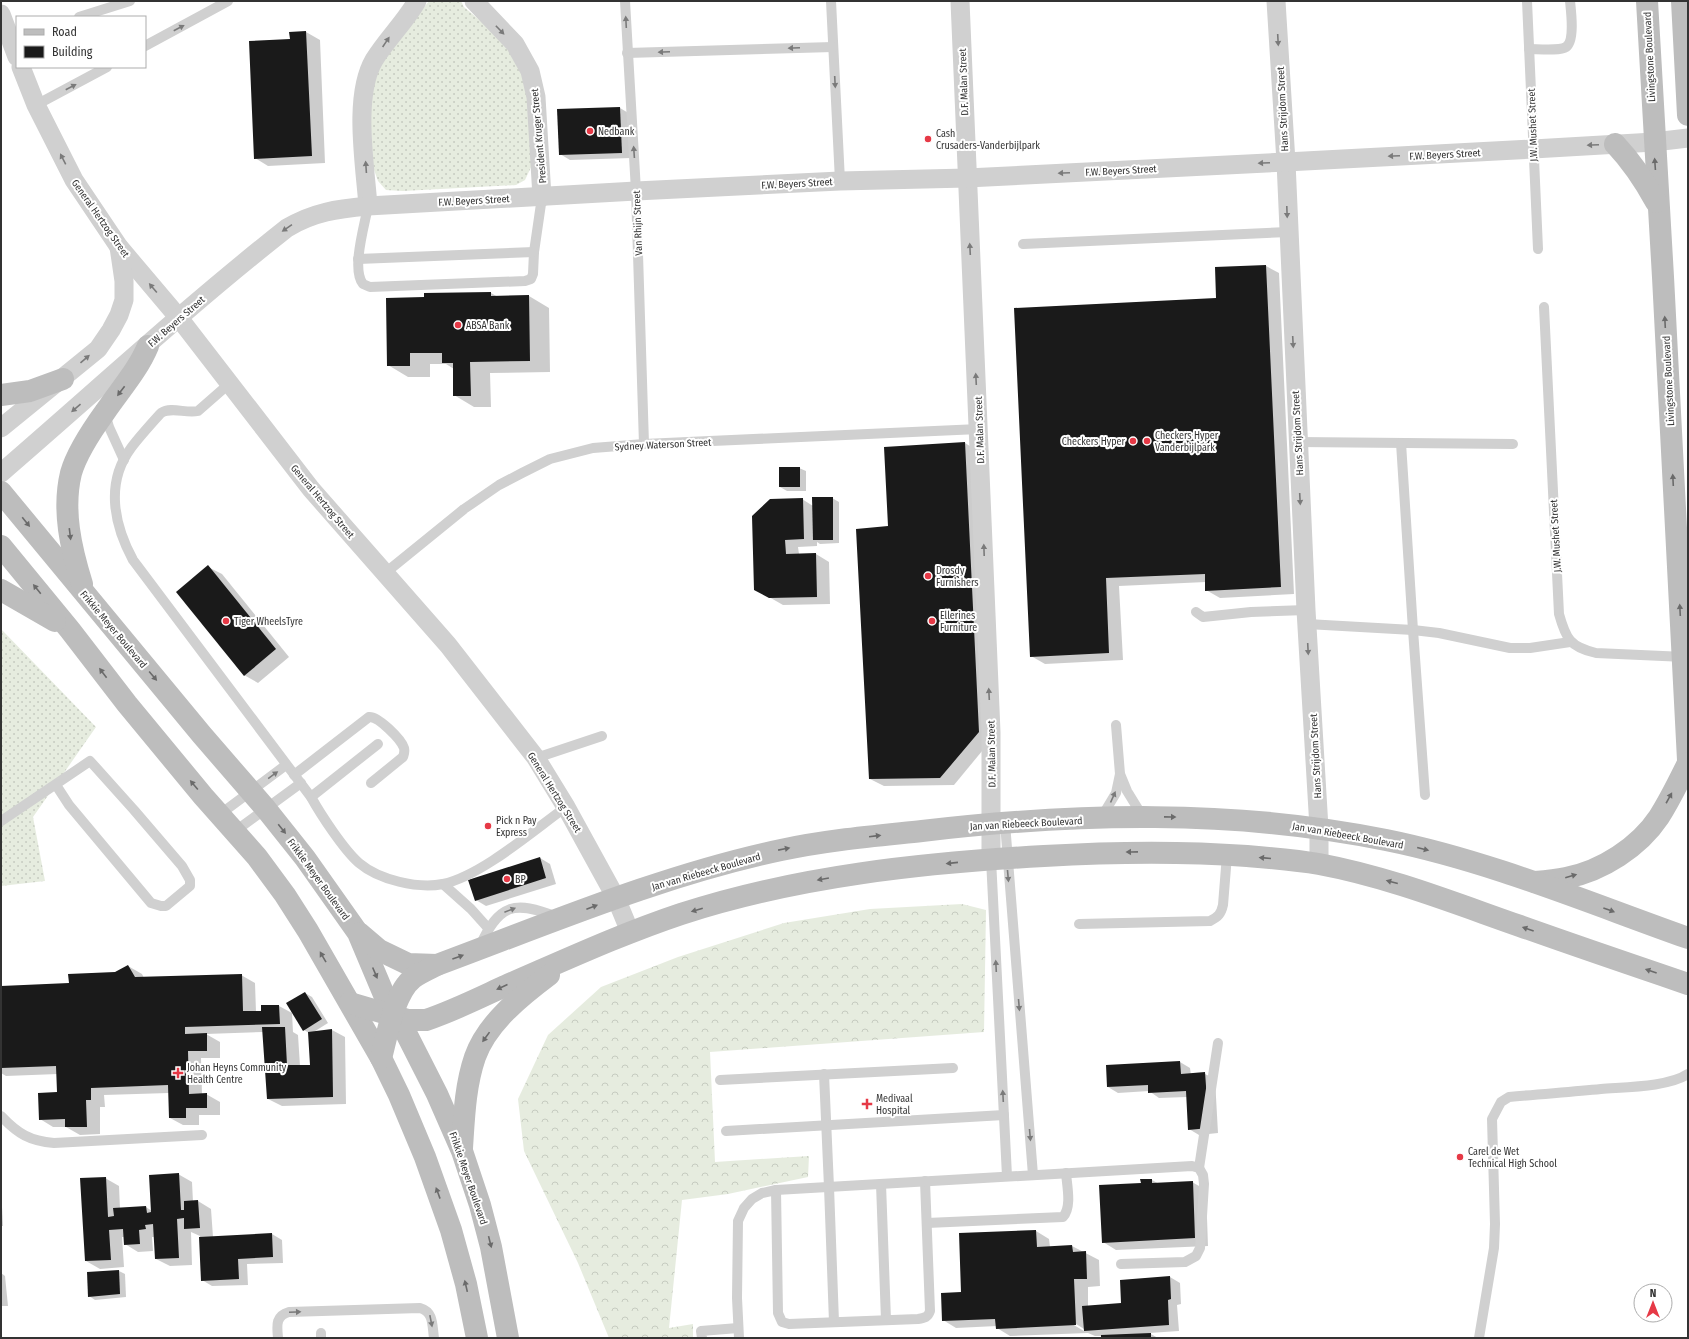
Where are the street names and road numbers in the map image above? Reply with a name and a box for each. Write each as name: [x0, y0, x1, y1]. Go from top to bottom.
street label: Livingstone Boulevard: [1642, 12, 1658, 102]
street label: D.F. Malan Street: [957, 47, 971, 116]
street label: Hans Strijdom Street: [1275, 66, 1291, 152]
street label: President Kruger Street: [529, 87, 549, 184]
street label: J.W. Mushet Street: [1526, 87, 1540, 162]
street label: F.W. Beyers Street: [1409, 147, 1482, 163]
street label: F.W. Beyers Street: [1085, 163, 1158, 179]
street label: F.W. Beyers Street: [761, 176, 834, 192]
street label: General Hertzog Street: [69, 177, 132, 260]
street label: Van Rhijn Street: [631, 189, 645, 256]
street label: F.W. Beyers Street: [438, 193, 511, 209]
street label: F.W. Beyers Street: [146, 293, 208, 350]
street label: Livingstone Boulevard: [1661, 336, 1677, 426]
street label: Hans Strijdom Street: [1290, 390, 1306, 476]
street label: D.F. Malan Street: [973, 395, 987, 464]
street label: Sydney Waterson Street: [614, 436, 712, 454]
street label: General Hertzog Street: [288, 462, 357, 541]
street label: J.W. Mushet Street: [1548, 498, 1564, 573]
street label: Frikkie Meyer Boulevard: [77, 588, 149, 671]
street label: Hans Strijdom Street: [1308, 713, 1324, 799]
street label: D.F. Malan Street: [985, 719, 999, 788]
street label: General Hertzog Street: [525, 750, 584, 836]
street label: Jan van Riebeeck Boulevard: [969, 815, 1083, 833]
street label: Jan van Riebeeck Boulevard: [1291, 820, 1404, 852]
street label: Frikkie Meyer Boulevard: [285, 837, 352, 923]
street label: Jan van Riebeeck Boulevard: [650, 851, 762, 893]
street label: Frikkie Meyer Boulevard: [446, 1130, 490, 1226]

